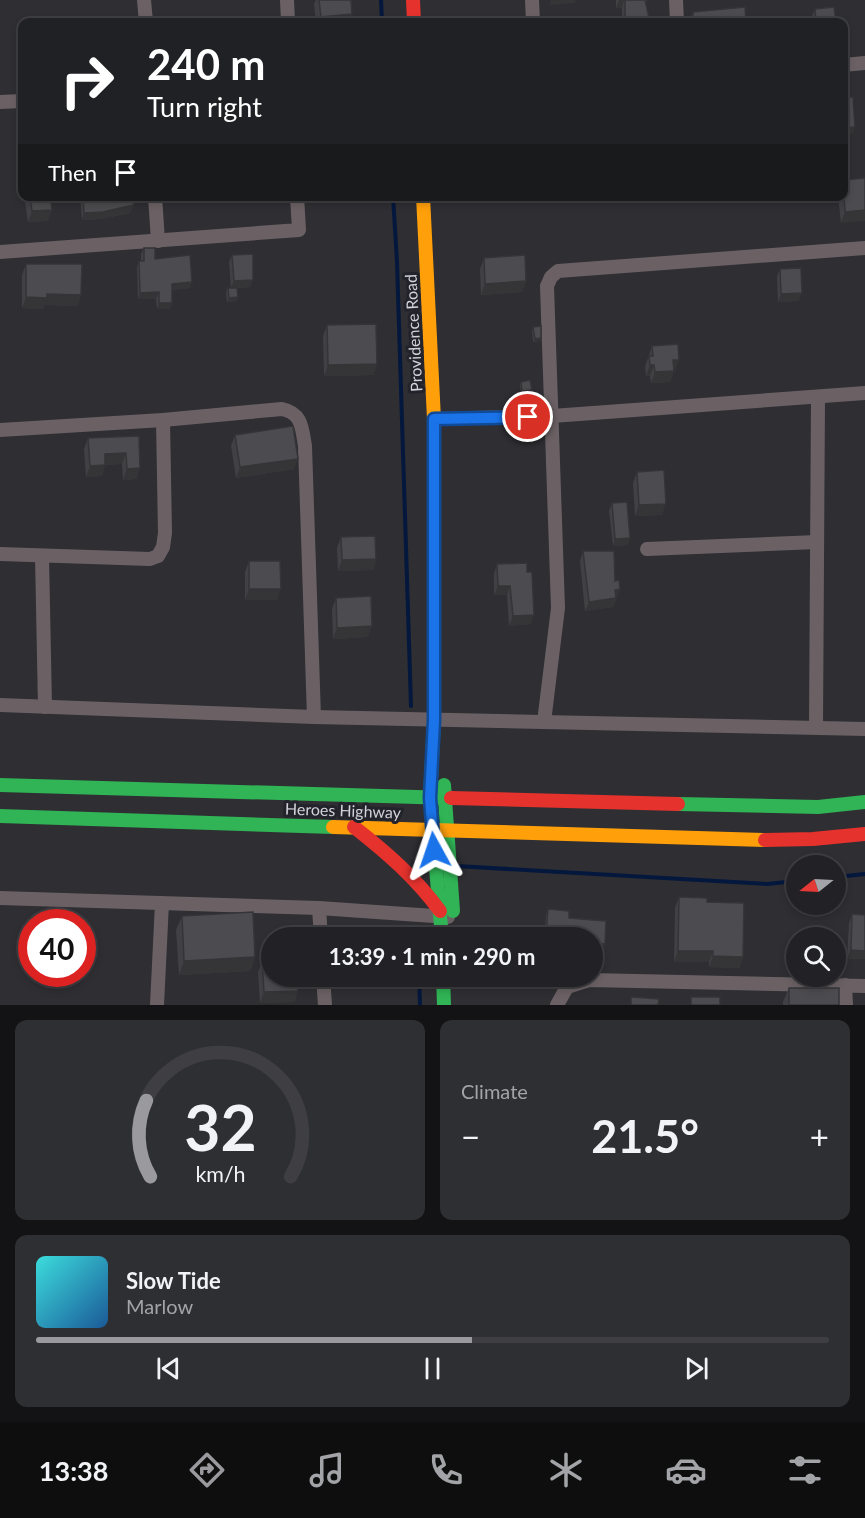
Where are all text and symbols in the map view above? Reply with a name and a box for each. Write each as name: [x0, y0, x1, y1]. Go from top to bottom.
text: 240 m: [147, 39, 265, 89]
icon: right: [48, 42, 126, 120]
text: Turn right: [147, 90, 262, 123]
icon: arrive: [109, 156, 142, 189]
text: Then: [48, 159, 97, 186]
street label: Providence Road: [400, 274, 426, 392]
pin: [502, 391, 553, 442]
icon: arrive: [511, 400, 544, 433]
street label: Heroes Highway: [285, 798, 402, 822]
position arrow: [402, 818, 466, 882]
north arrow: [786, 855, 846, 915]
map controls: [786, 855, 846, 987]
speed limit sign: 40: [18, 909, 96, 987]
button: search: [786, 927, 846, 987]
text: 13:39 · 1 min · 290 m: [329, 943, 535, 970]
text: Climate: [461, 1079, 528, 1103]
text: 32: [184, 1089, 256, 1164]
text: 21.5°: [591, 1109, 699, 1163]
text: −: [461, 1116, 480, 1156]
text: +: [810, 1116, 829, 1156]
text: km/h: [195, 1161, 245, 1187]
text: Slow Tide: [126, 1267, 221, 1294]
text: Marlow: [126, 1294, 193, 1318]
icon: previous: [152, 1352, 185, 1385]
icon: pause: [416, 1352, 449, 1385]
icon: next: [680, 1352, 713, 1385]
icon: directions: [186, 1449, 228, 1491]
icon: music: [306, 1449, 348, 1491]
icon: phone: [425, 1449, 467, 1491]
icon: climate: [545, 1449, 587, 1491]
icon: car: [665, 1449, 707, 1491]
icon: filters: [784, 1449, 826, 1491]
text: 13:38: [39, 1454, 108, 1487]

